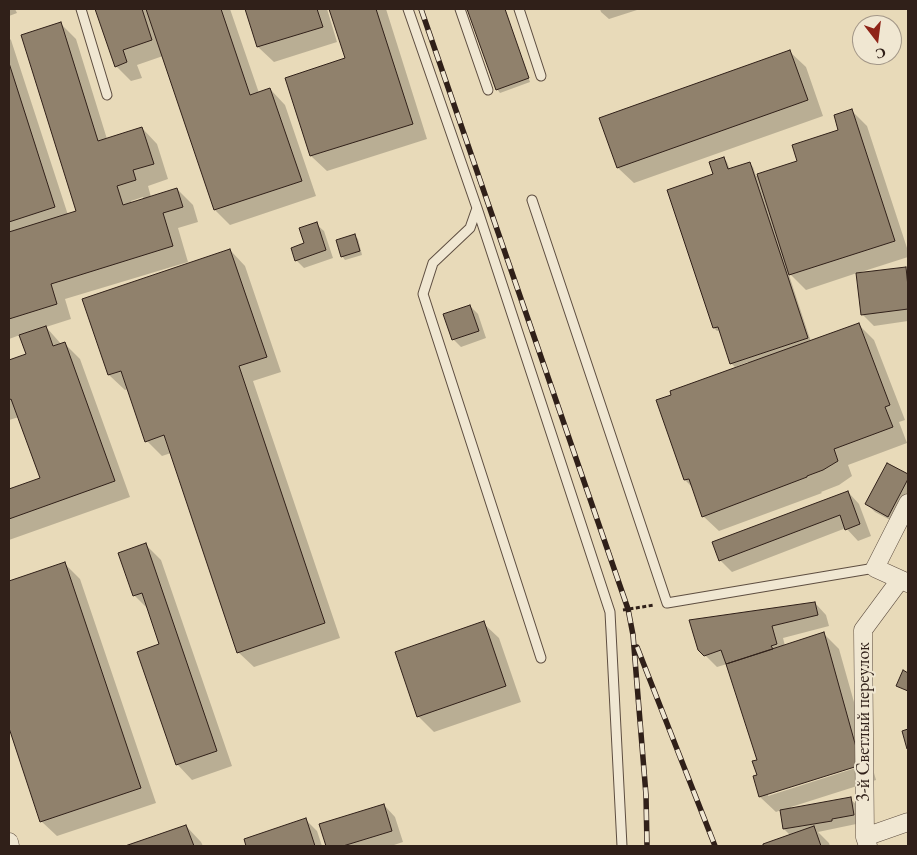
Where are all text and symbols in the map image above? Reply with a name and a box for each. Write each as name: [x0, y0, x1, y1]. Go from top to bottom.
north arrow: [852, 15, 902, 65]
text: С: [873, 44, 888, 64]
street label: 3-й Светлый переулок: [853, 642, 875, 802]

